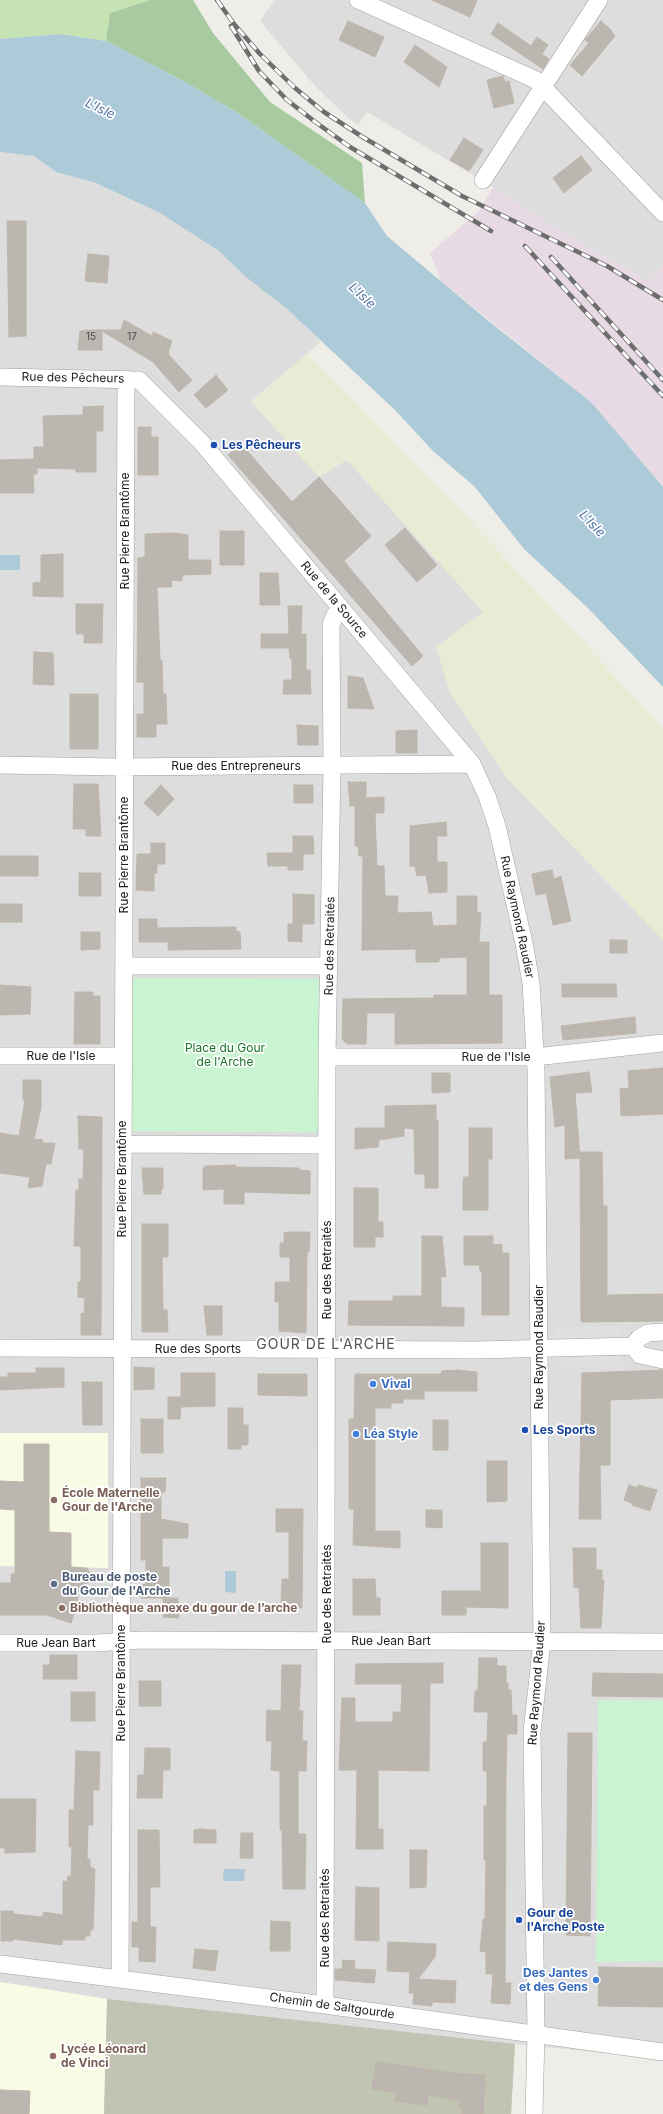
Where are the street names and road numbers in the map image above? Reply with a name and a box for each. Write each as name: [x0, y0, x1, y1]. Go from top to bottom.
street label: Rue des Pêcheurs: [22, 370, 124, 386]
street label: Rue Pierre Brantôme: [118, 473, 132, 589]
street label: Rue de la Source: [298, 559, 370, 641]
street label: Rue des Entrepreneurs: [171, 759, 301, 773]
street label: Rue Pierre Brantôme: [117, 797, 131, 913]
street label: Rue Raymond Raudier: [497, 854, 537, 980]
street label: Rue des Retraités: [322, 896, 338, 996]
street label: Rue de l'Isle: [27, 1049, 95, 1063]
street label: Rue de l'Isle: [462, 1050, 530, 1064]
street label: Rue Pierre Brantôme: [115, 1121, 129, 1237]
street label: Rue des Retraités: [320, 1220, 334, 1320]
street label: Rue Raymond Raudier: [532, 1285, 546, 1409]
street label: Rue des Sports: [155, 1342, 241, 1356]
street label: Rue des Retraités: [320, 1544, 334, 1644]
street label: Rue Raymond Raudier: [525, 1620, 549, 1746]
street label: Rue Pierre Brantôme: [114, 1625, 128, 1741]
street label: Rue Jean Bart: [351, 1634, 431, 1648]
street label: Rue Jean Bart: [16, 1636, 96, 1650]
street label: Rue des Retraités: [318, 1868, 332, 1968]
street label: Chemin de Saltgourde: [269, 1990, 395, 2022]

